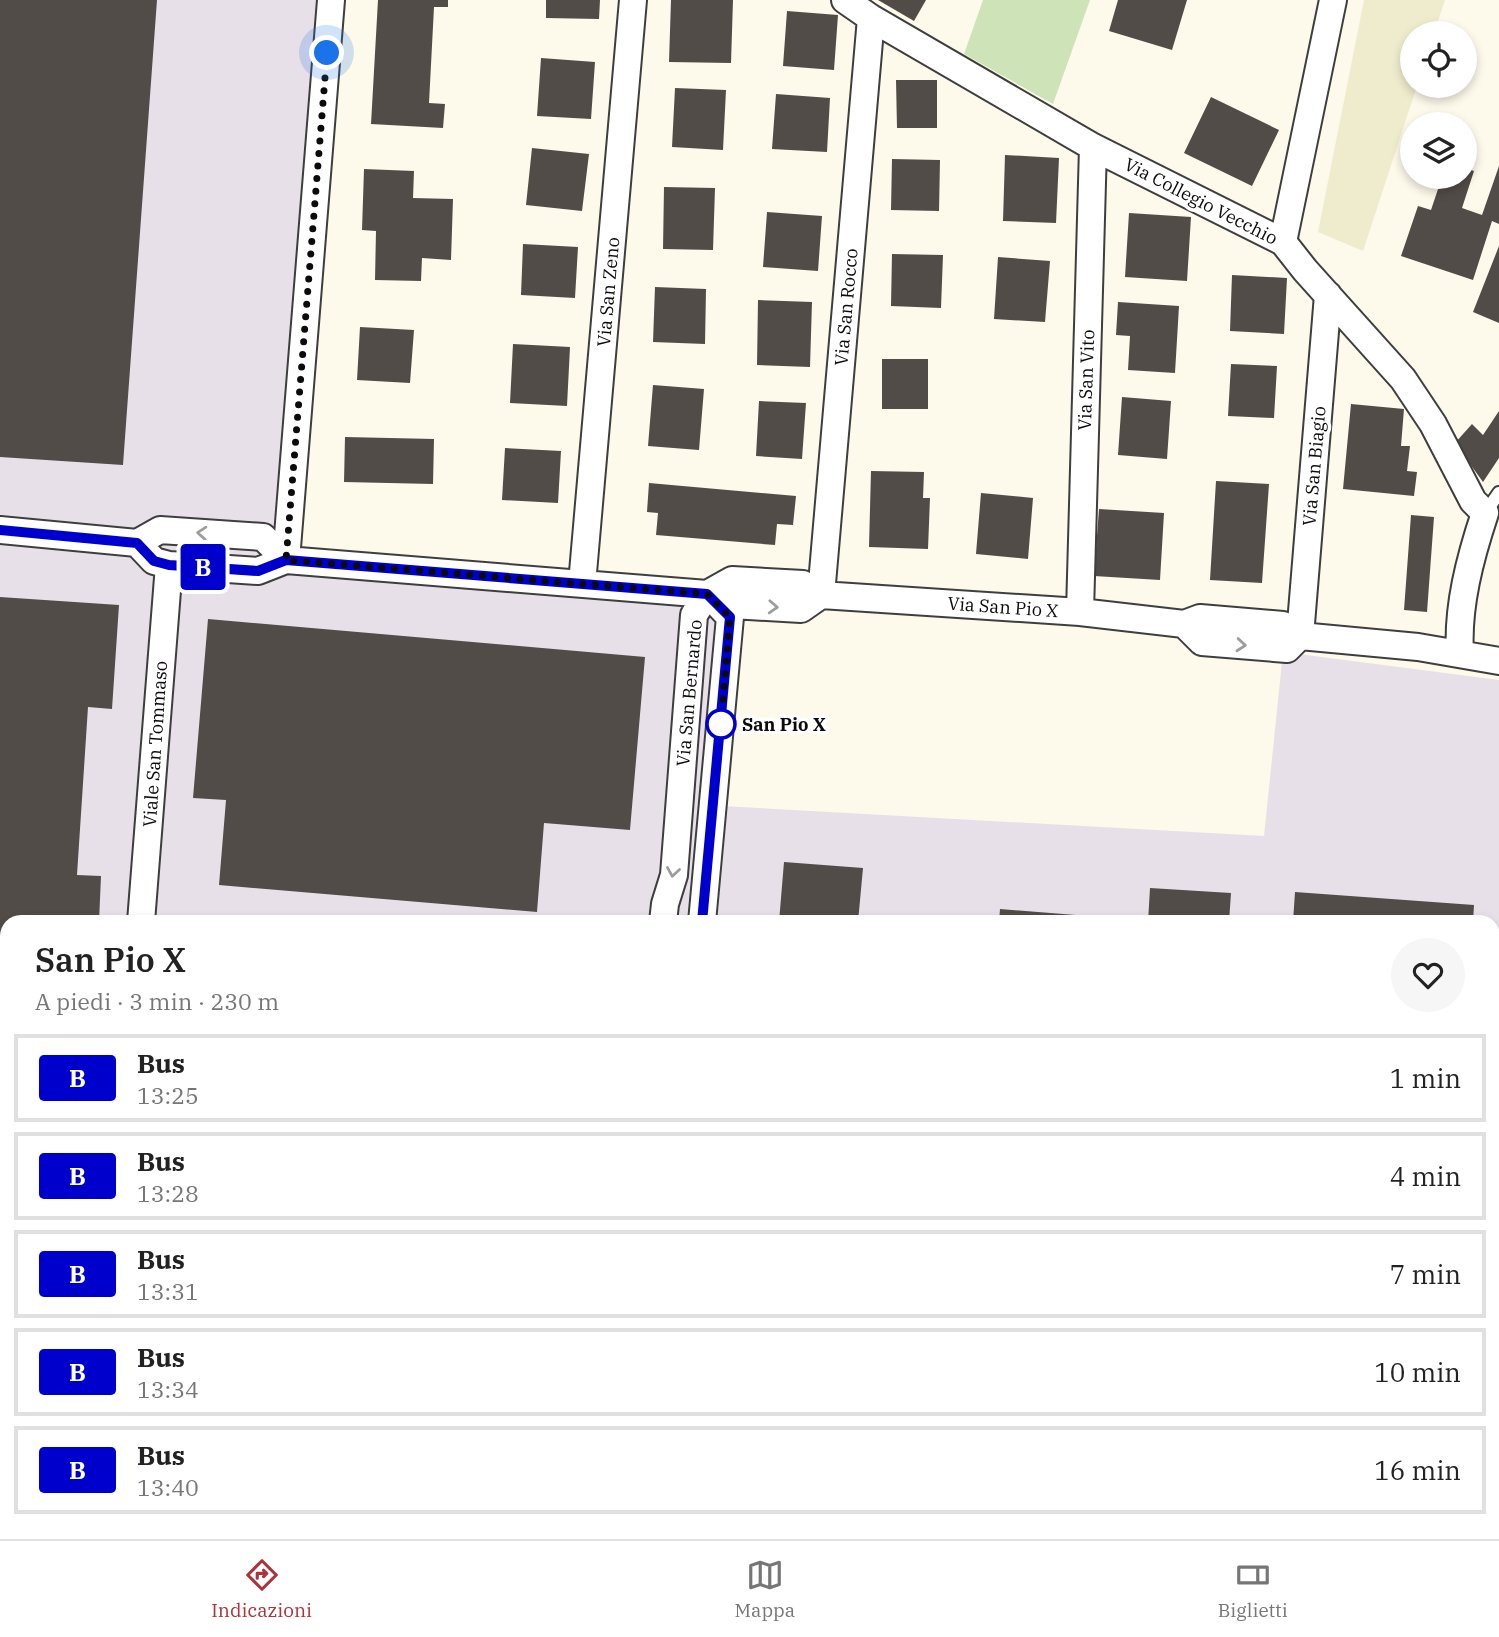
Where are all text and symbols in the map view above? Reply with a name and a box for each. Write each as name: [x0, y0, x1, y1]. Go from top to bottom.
map controls: [1400, 21, 1477, 189]
button: locate: [1400, 21, 1477, 98]
your location: [309, 35, 344, 70]
button: layers: [1400, 112, 1477, 189]
street label: Via Collegio Vecchio: [1120, 152, 1282, 250]
street label: Via San Zeno: [592, 236, 624, 348]
street label: Via San Rocco: [829, 247, 863, 367]
street label: Via San Vito: [1073, 329, 1099, 431]
street label: Via San Biagio: [1297, 405, 1331, 527]
one-way arrow: [197, 526, 208, 541]
line badge: B: [180, 544, 226, 590]
text: B: [195, 551, 211, 583]
street label: Via San Pio X: [947, 592, 1059, 622]
one-way arrow: [767, 600, 778, 615]
street label: Via San Bernardo: [671, 619, 707, 767]
one-way arrow: [1235, 637, 1246, 652]
street label: Viale San Tommaso: [138, 660, 172, 828]
marker: San Pio X: [706, 709, 736, 739]
place label: San Pio X: [742, 713, 826, 736]
one-way arrow: [666, 866, 681, 878]
text: San Pio X: [35, 938, 186, 981]
button: heart: [1391, 938, 1465, 1012]
text: A piedi · 3 min · 230 m: [35, 986, 279, 1016]
text: Bus: [137, 1046, 185, 1080]
text: 1 min: [1390, 1061, 1461, 1095]
text: B: [69, 1062, 86, 1094]
text: 13:25: [137, 1080, 199, 1110]
text: Bus: [137, 1144, 185, 1178]
text: 4 min: [1390, 1159, 1461, 1193]
text: B: [69, 1160, 86, 1192]
text: 13:28: [137, 1178, 199, 1208]
text: Bus: [137, 1242, 185, 1276]
text: 7 min: [1390, 1257, 1461, 1291]
text: B: [69, 1258, 86, 1290]
text: 13:31: [137, 1276, 199, 1306]
text: Bus: [137, 1340, 185, 1374]
text: 10 min: [1374, 1355, 1461, 1389]
text: B: [69, 1356, 86, 1388]
text: 13:34: [137, 1374, 199, 1404]
text: Bus: [137, 1438, 185, 1472]
text: 16 min: [1374, 1453, 1461, 1487]
text: B: [69, 1454, 86, 1486]
text: 13:40: [137, 1472, 199, 1502]
tab: Indicazioni: [211, 1556, 312, 1622]
tab: Mappa: [734, 1556, 795, 1622]
tab: Biglietti: [1218, 1556, 1288, 1622]

